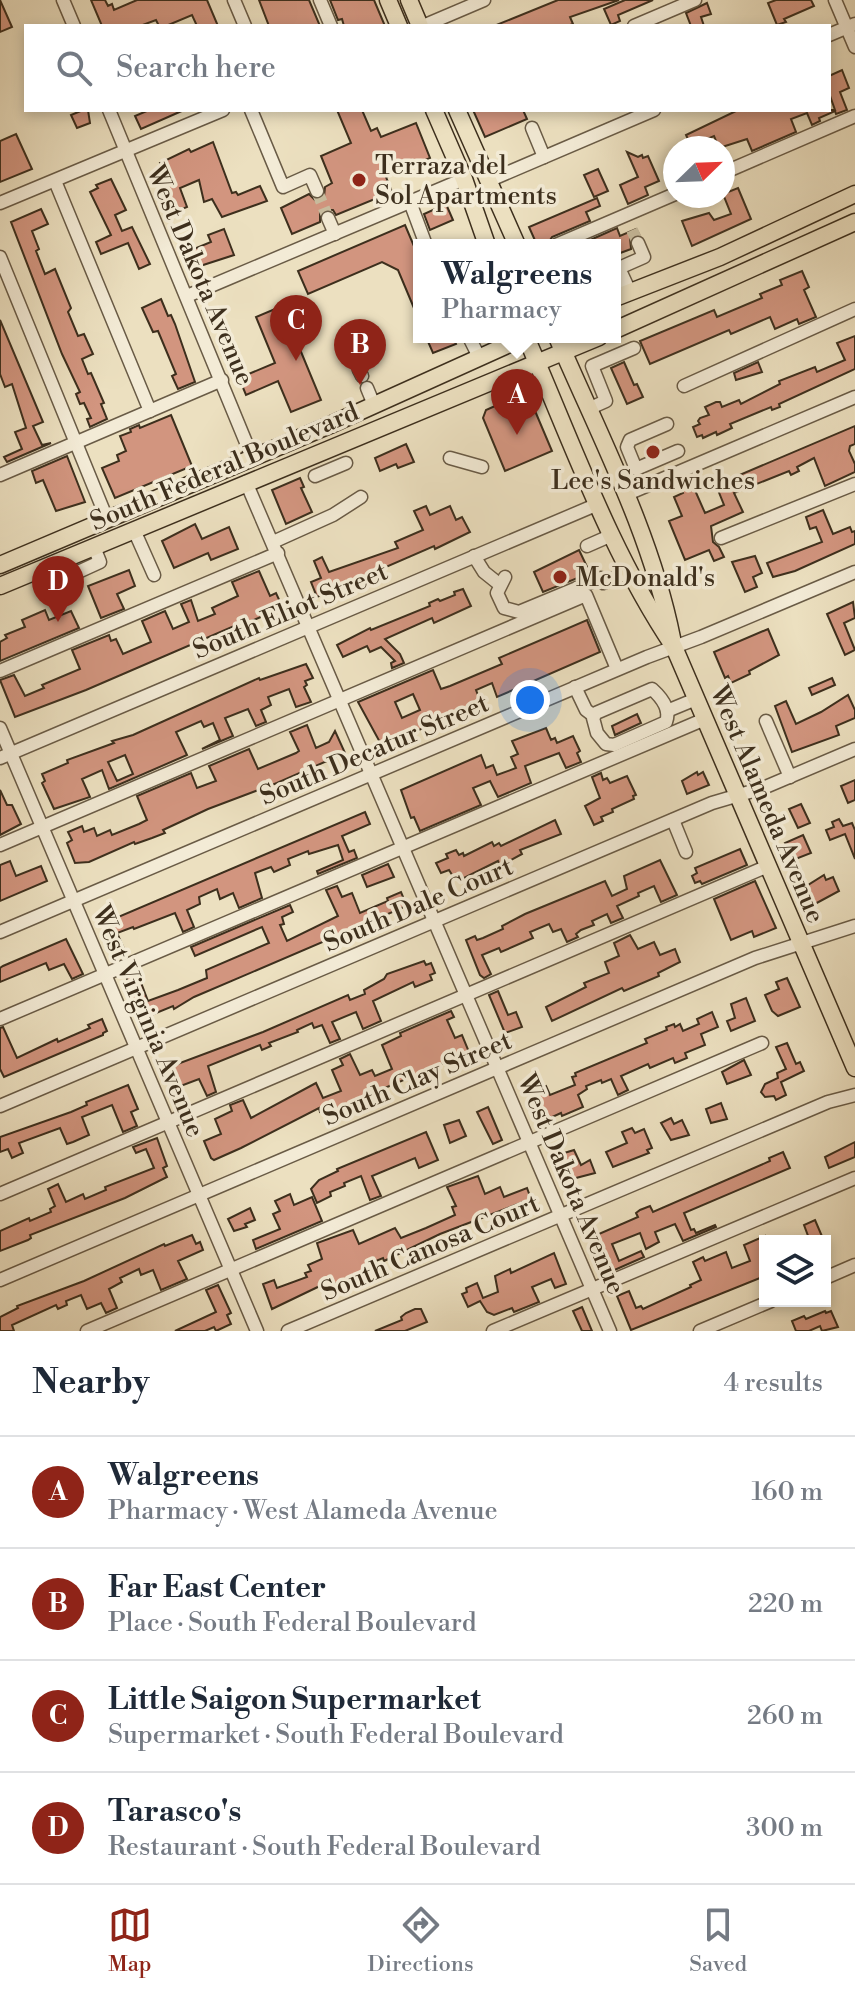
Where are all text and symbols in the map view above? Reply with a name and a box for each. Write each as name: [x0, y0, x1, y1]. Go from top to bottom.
search box: [24, 24, 831, 112]
icon: search: [52, 46, 96, 90]
text: Search here: [116, 49, 276, 87]
north arrow: [663, 136, 735, 208]
place label: Terraza del Sol Apartments: [375, 150, 557, 212]
street label: West Dakota Avenue: [139, 160, 261, 390]
marker: Terraza del Sol Apartments: [350, 171, 368, 189]
popup: [413, 239, 621, 343]
text: Walgreens: [442, 256, 593, 294]
text: Pharmacy: [442, 294, 561, 326]
pin: C: [270, 295, 322, 361]
pin: B: [334, 319, 386, 385]
pin: A: [491, 369, 543, 435]
street label: South Federal Boulevard: [85, 396, 364, 538]
marker: Lee's Sandwiches: [644, 443, 662, 461]
place label: Lee's Sandwiches: [551, 465, 755, 497]
street label: South Eliot Street: [188, 555, 393, 666]
pin: D: [32, 556, 84, 622]
place label: McDonald's: [576, 562, 715, 594]
marker: McDonald's: [551, 568, 569, 586]
your location: [510, 680, 550, 720]
street label: West Alameda Avenue: [702, 680, 832, 928]
street label: South Decatur Street: [255, 687, 494, 813]
street label: South Dale Court: [319, 851, 518, 959]
street label: West Virginia Avenue: [84, 900, 211, 1142]
street label: South Clay Street: [318, 1025, 517, 1133]
street label: West Dakota Avenue: [510, 1069, 632, 1299]
street label: South Canosa Court: [316, 1187, 544, 1308]
map controls: [759, 1235, 831, 1307]
button: layers: [759, 1235, 831, 1307]
text: Nearby: [32, 1362, 150, 1404]
text: 4 results: [724, 1367, 823, 1399]
text: Walgreens: [108, 1457, 259, 1495]
text: A: [49, 1476, 67, 1508]
text: 160 m: [752, 1476, 823, 1508]
text: Pharmacy · West Alameda Avenue: [108, 1495, 498, 1527]
text: Far East Center: [108, 1569, 326, 1607]
text: B: [48, 1588, 68, 1620]
text: 220 m: [748, 1588, 823, 1620]
text: Place · South Federal Boulevard: [108, 1607, 477, 1639]
text: Little Saigon Supermarket: [108, 1681, 481, 1719]
text: C: [49, 1700, 67, 1732]
text: 260 m: [747, 1700, 823, 1732]
text: Supermarket · South Federal Boulevard: [108, 1719, 564, 1751]
text: Tarasco's: [108, 1793, 241, 1831]
text: D: [48, 1812, 68, 1844]
text: 300 m: [746, 1812, 823, 1844]
text: Restaurant · South Federal Boulevard: [108, 1831, 541, 1863]
tab: Map: [108, 1903, 152, 1978]
tab: Directions: [368, 1903, 474, 1978]
tab: Saved: [689, 1903, 747, 1978]

